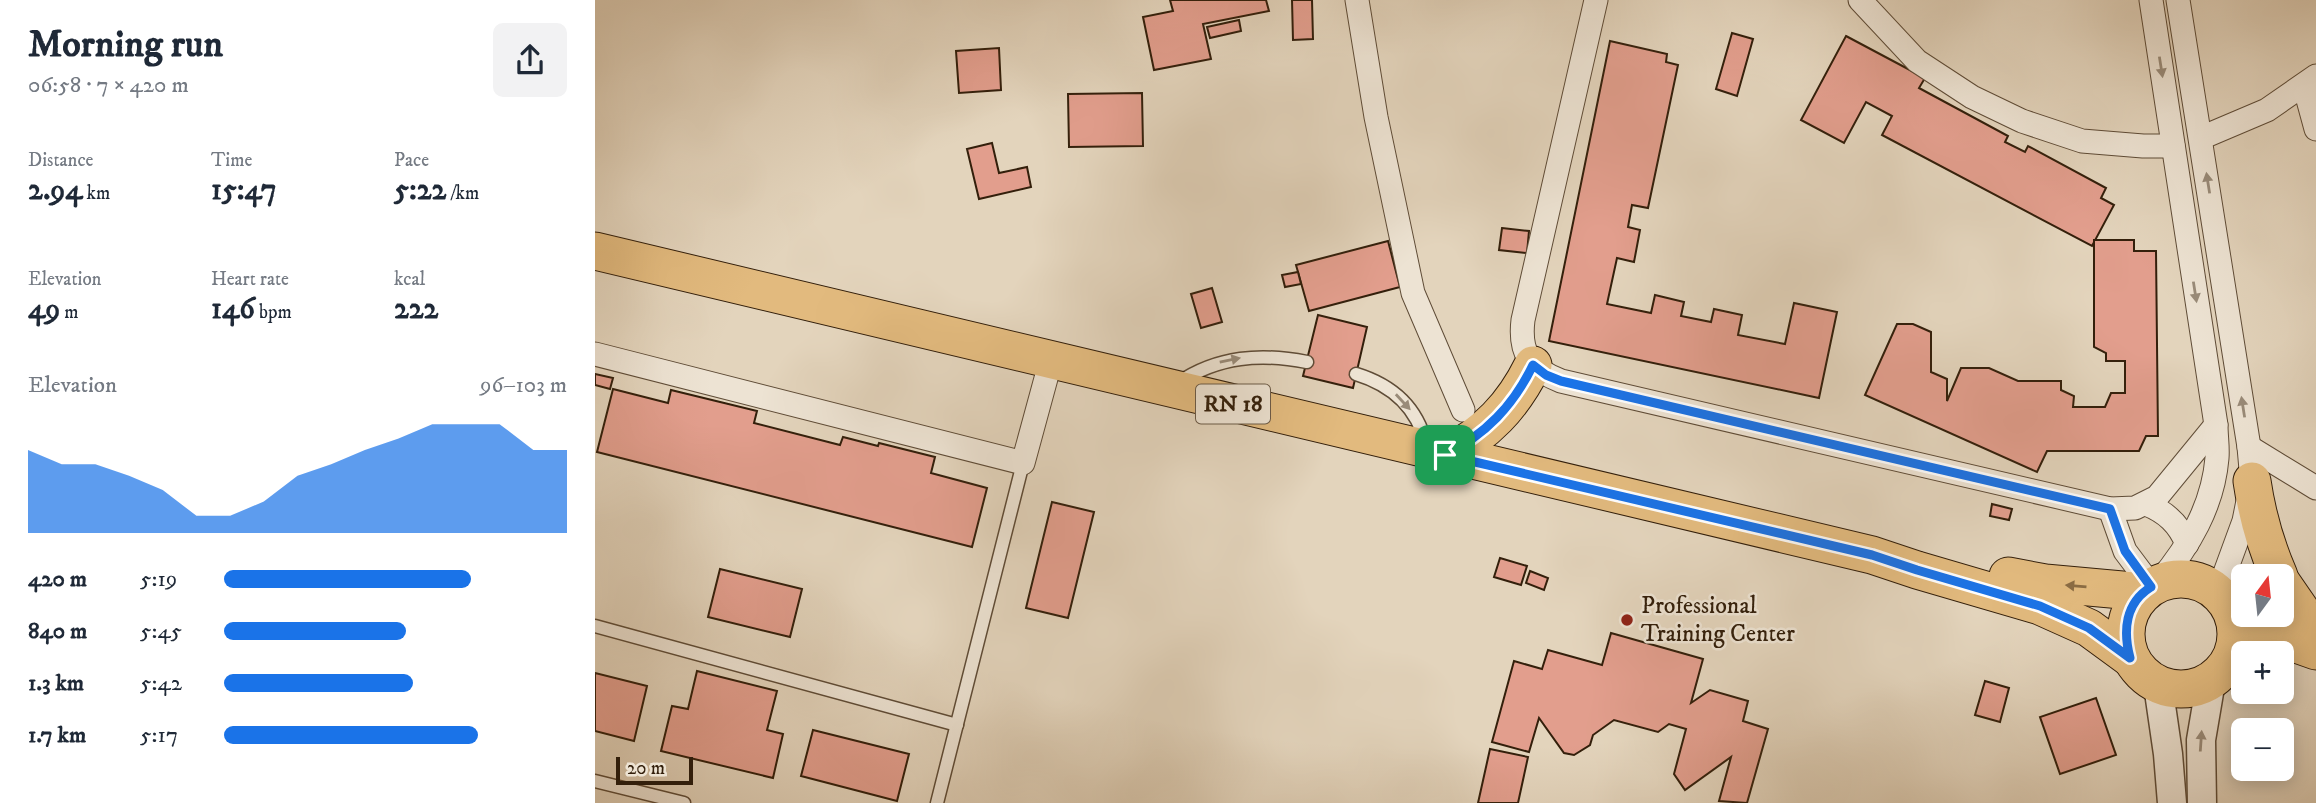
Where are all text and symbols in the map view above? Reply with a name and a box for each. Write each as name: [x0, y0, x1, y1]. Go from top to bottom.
text: Morning run: [28, 21, 223, 69]
button: share: [493, 23, 567, 97]
one-way arrow: [2156, 57, 2167, 79]
text: 06:58 · 7 × 420 m: [28, 71, 189, 100]
text: Distance: [28, 149, 93, 172]
text: Time: [211, 149, 252, 172]
text: Pace: [394, 149, 429, 172]
text: 2.94: [28, 172, 83, 209]
text: 15:47: [211, 172, 277, 209]
text: 5:22: [394, 172, 446, 209]
one-way arrow: [2202, 172, 2213, 194]
text: km: [83, 182, 110, 205]
text: /km: [446, 182, 479, 205]
text: Elevation: [28, 268, 102, 291]
text: Heart rate: [211, 268, 289, 291]
text: kcal: [394, 268, 425, 291]
one-way arrow: [2190, 282, 2201, 304]
text: 49: [28, 291, 60, 328]
text: 146: [211, 291, 255, 328]
text: 222: [394, 291, 438, 328]
text: m: [60, 301, 79, 324]
text: bpm: [255, 301, 292, 324]
one-way arrow: [1219, 355, 1241, 366]
text: Elevation: [28, 371, 117, 400]
text: 96–103 m: [480, 371, 567, 400]
road number: RN 18: [1196, 384, 1270, 424]
one-way arrow: [1395, 393, 1411, 410]
one-way arrow: [2237, 396, 2248, 418]
pin: [1415, 425, 1475, 485]
icon: arrive: [1426, 436, 1464, 474]
north arrow: [2231, 564, 2294, 626]
map controls: [2231, 564, 2294, 781]
text: 420 m: [28, 565, 87, 594]
text: 5:19: [140, 565, 177, 594]
one-way arrow: [2065, 580, 2087, 591]
place label: Professional Training Center: [1641, 591, 1795, 649]
marker: Professional Training Center: [1619, 612, 1635, 628]
text: 840 m: [28, 617, 87, 646]
text: 5:45: [140, 617, 182, 646]
button: +: [2231, 641, 2294, 704]
text: 1.3 km: [28, 669, 84, 698]
text: 5:42: [140, 669, 182, 698]
button: −: [2231, 718, 2294, 781]
text: 1.7 km: [28, 721, 86, 750]
text: 5:17: [140, 721, 178, 750]
one-way arrow: [2196, 730, 2207, 752]
scale bar: [616, 754, 693, 786]
text: 20 m: [627, 757, 665, 780]

